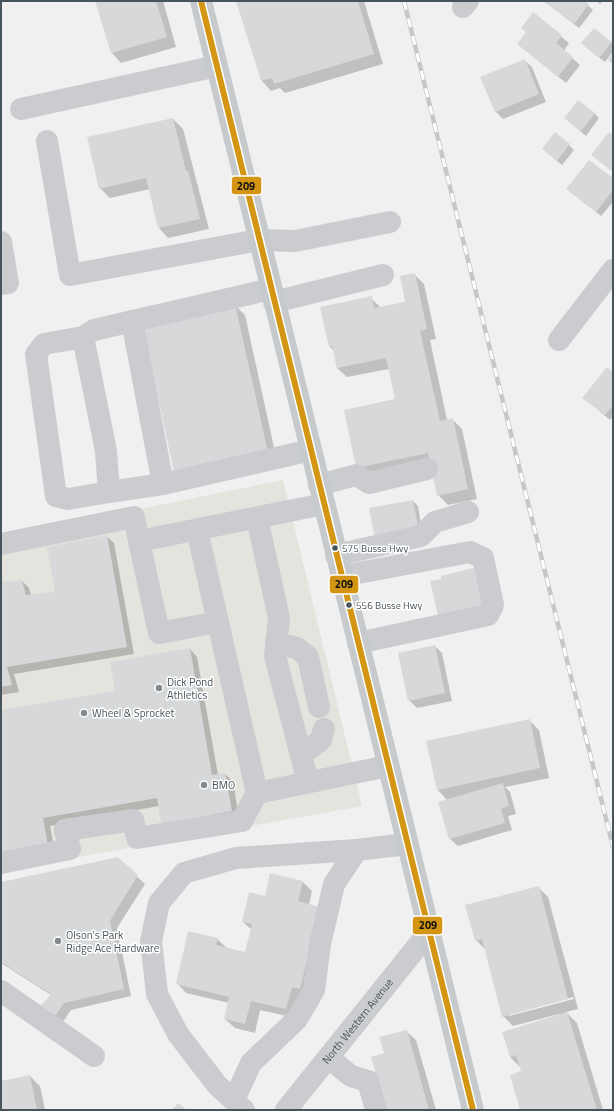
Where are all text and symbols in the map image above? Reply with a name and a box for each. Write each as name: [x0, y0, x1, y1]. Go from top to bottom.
line badge: 209: [231, 176, 262, 195]
text: 209: [237, 178, 255, 194]
place label: 575 Busse Hwy: [342, 541, 408, 556]
marker: 575 Busse Hwy: [330, 543, 340, 553]
line badge: 209: [329, 575, 359, 594]
text: 209: [335, 576, 353, 592]
place label: 556 Busse Hwy: [356, 598, 422, 613]
marker: 556 Busse Hwy: [344, 600, 354, 610]
place label: Dick Pond Athletics: [167, 674, 213, 703]
marker: Dick Pond Athletics: [154, 683, 164, 693]
place label: Wheel & Sprocket: [92, 705, 174, 721]
marker: Wheel & Sprocket: [79, 708, 89, 718]
place label: BMO: [212, 777, 235, 793]
marker: BMO: [199, 780, 209, 790]
line badge: 209: [412, 916, 443, 935]
text: 209: [419, 917, 437, 933]
place label: Olson's Park Ridge Ace Hardware: [66, 927, 160, 956]
marker: Olson's Park Ridge Ace Hardware: [53, 936, 63, 946]
street label: North Western Avenue: [318, 975, 397, 1067]

